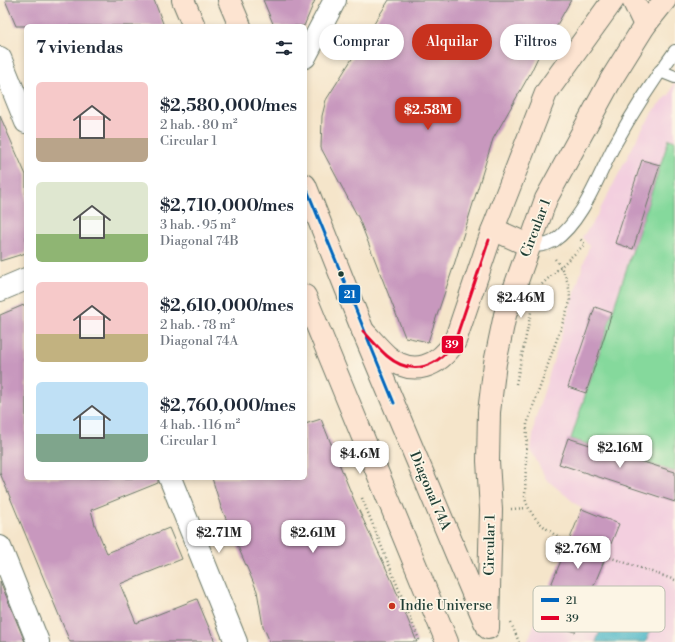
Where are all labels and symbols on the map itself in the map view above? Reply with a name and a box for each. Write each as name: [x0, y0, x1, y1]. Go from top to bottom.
pin: $2.58M: [395, 97, 461, 131]
street label: Circular 1: [517, 196, 555, 260]
unlabelled marker: [336, 269, 346, 279]
line badge: 21: [338, 284, 361, 304]
pin: $2.46M: [488, 285, 554, 319]
text: 21: [344, 288, 357, 302]
line badge: 39: [441, 335, 464, 354]
text: 39: [445, 338, 459, 352]
pin: $2.16M: [587, 435, 653, 469]
pin: $4.6M: [332, 441, 388, 475]
street label: Diagonal 74A: [405, 449, 455, 534]
street label: Circular 1: [480, 514, 500, 576]
pin: $2.71M: [186, 520, 252, 554]
pin: $2.61M: [280, 520, 346, 554]
pin: $2.76M: [545, 536, 611, 570]
legend: [533, 586, 665, 632]
text: 21: [566, 594, 577, 608]
place label: Indie Universe: [400, 597, 492, 615]
marker: Indie Universe: [387, 601, 397, 611]
text: 39: [566, 612, 579, 626]

